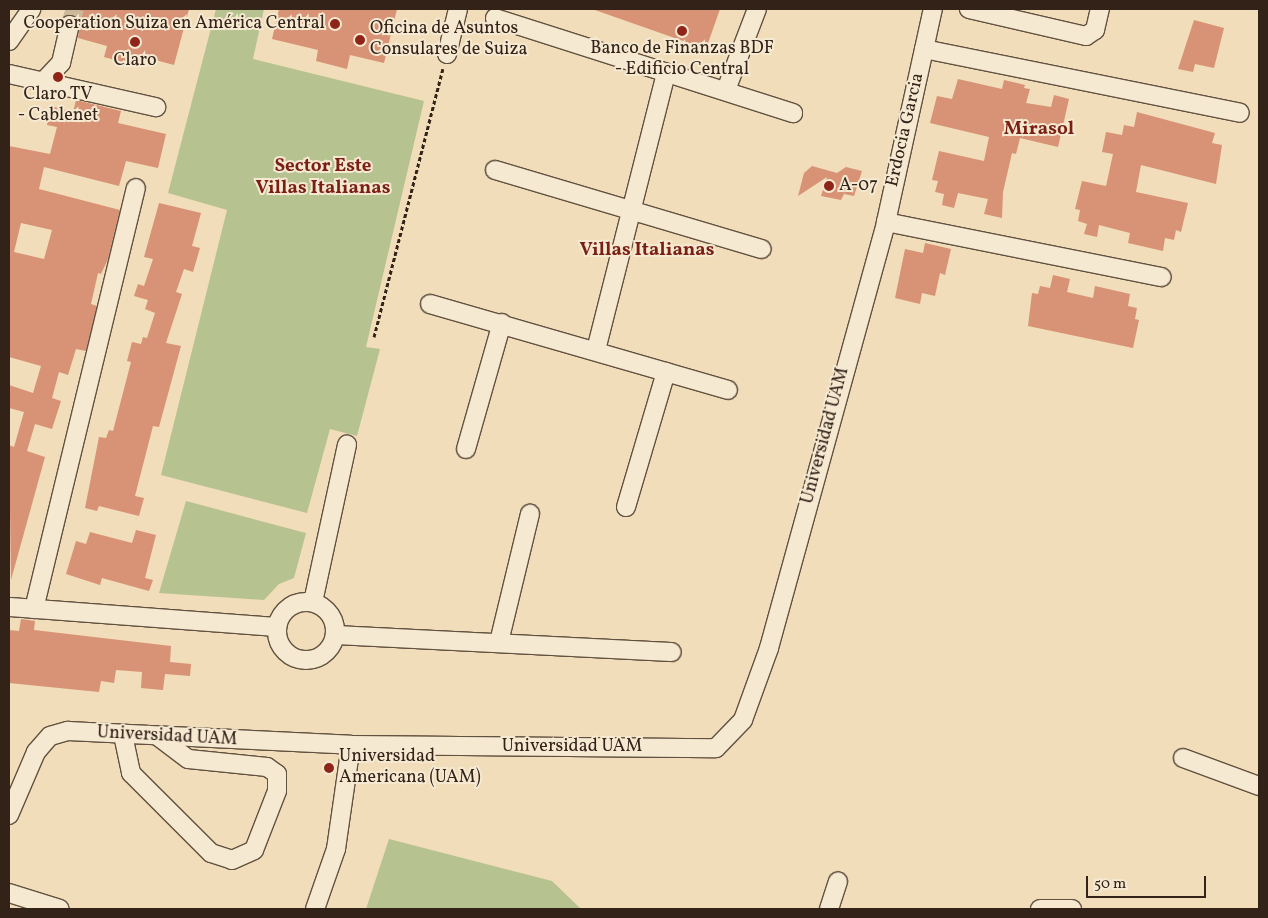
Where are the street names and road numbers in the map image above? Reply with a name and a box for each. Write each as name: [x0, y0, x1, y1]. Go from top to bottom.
street label: Erdocia Garcia: [882, 71, 930, 189]
street label: Universidad UAM: [797, 365, 855, 507]
street label: Universidad UAM: [96, 723, 238, 751]
street label: Universidad UAM: [502, 736, 642, 758]

